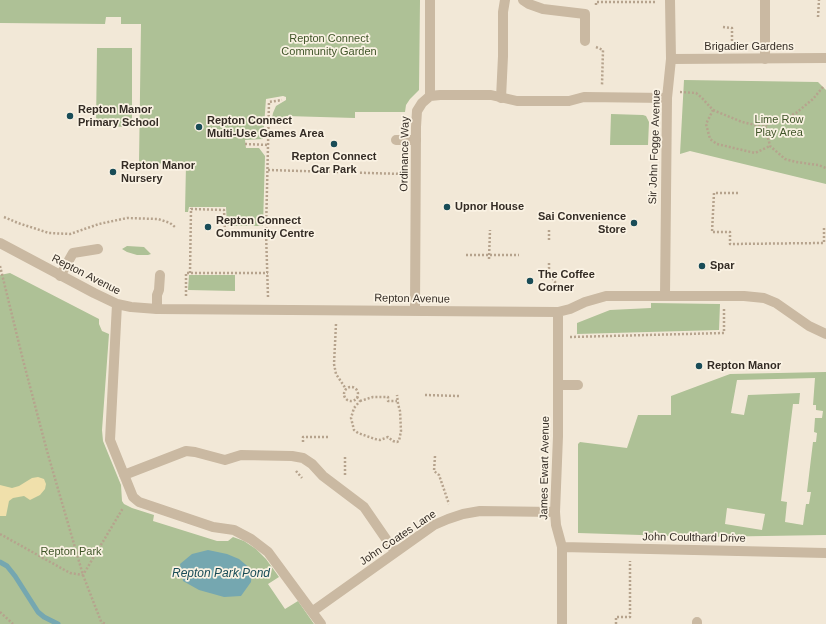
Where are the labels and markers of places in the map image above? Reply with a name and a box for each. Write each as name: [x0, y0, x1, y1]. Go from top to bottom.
place label: Repton Manor Primary School: [78, 103, 159, 129]
marker: Repton Manor Primary School: [65, 111, 75, 121]
place label: Repton Connect Multi-Use Games Area: [207, 114, 324, 140]
marker: Repton Connect Multi-Use Games Area: [194, 122, 204, 132]
marker: Repton Connect Car Park: [329, 139, 339, 149]
place label: Repton Connect Car Park: [292, 150, 376, 176]
place label: Repton Manor Nursery: [121, 159, 195, 185]
marker: Repton Manor Nursery: [108, 167, 118, 177]
place label: Upnor House: [455, 200, 524, 214]
marker: Upnor House: [442, 202, 452, 212]
place label: Sai Convenience Store: [538, 210, 626, 236]
place label: Repton Connect Community Centre: [216, 214, 314, 240]
marker: Sai Convenience Store: [629, 218, 639, 228]
marker: Repton Connect Community Centre: [203, 222, 213, 232]
place label: Spar: [710, 259, 734, 273]
marker: Spar: [697, 261, 707, 271]
place label: The Coffee Corner: [538, 268, 595, 294]
marker: The Coffee Corner: [525, 276, 535, 286]
place label: Repton Manor: [707, 359, 781, 373]
marker: Repton Manor: [694, 361, 704, 371]

